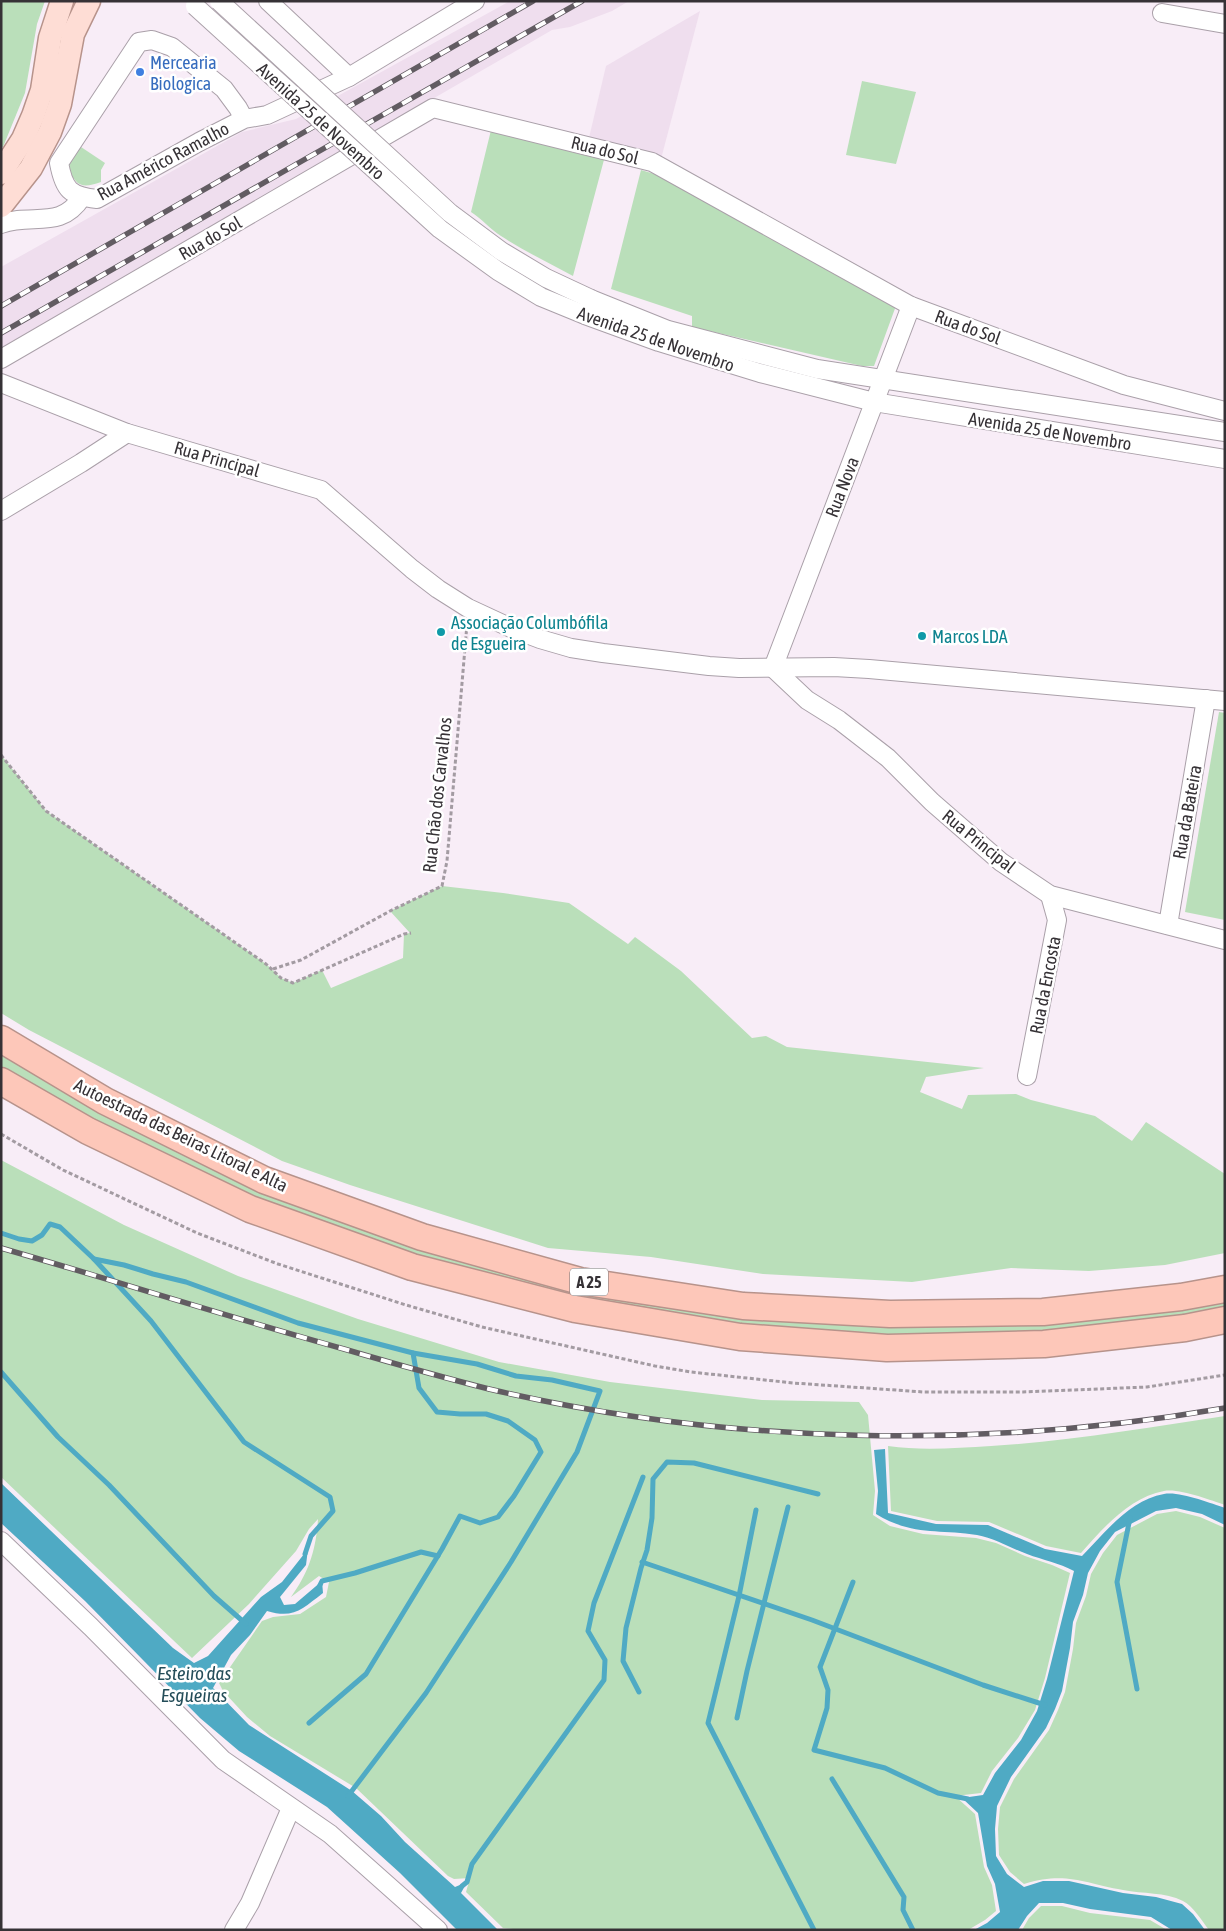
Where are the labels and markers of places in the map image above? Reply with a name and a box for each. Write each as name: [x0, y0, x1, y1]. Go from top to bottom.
place label: Mercearia Biologica: [150, 52, 217, 94]
marker: Mercearia Biologica: [134, 66, 146, 78]
place label: Associação Columbófila de Esgueira: [451, 612, 608, 654]
marker: Associação Columbófila de Esgueira: [435, 626, 447, 638]
place label: Marcos LDA: [932, 626, 1008, 647]
marker: Marcos LDA: [916, 630, 928, 642]

